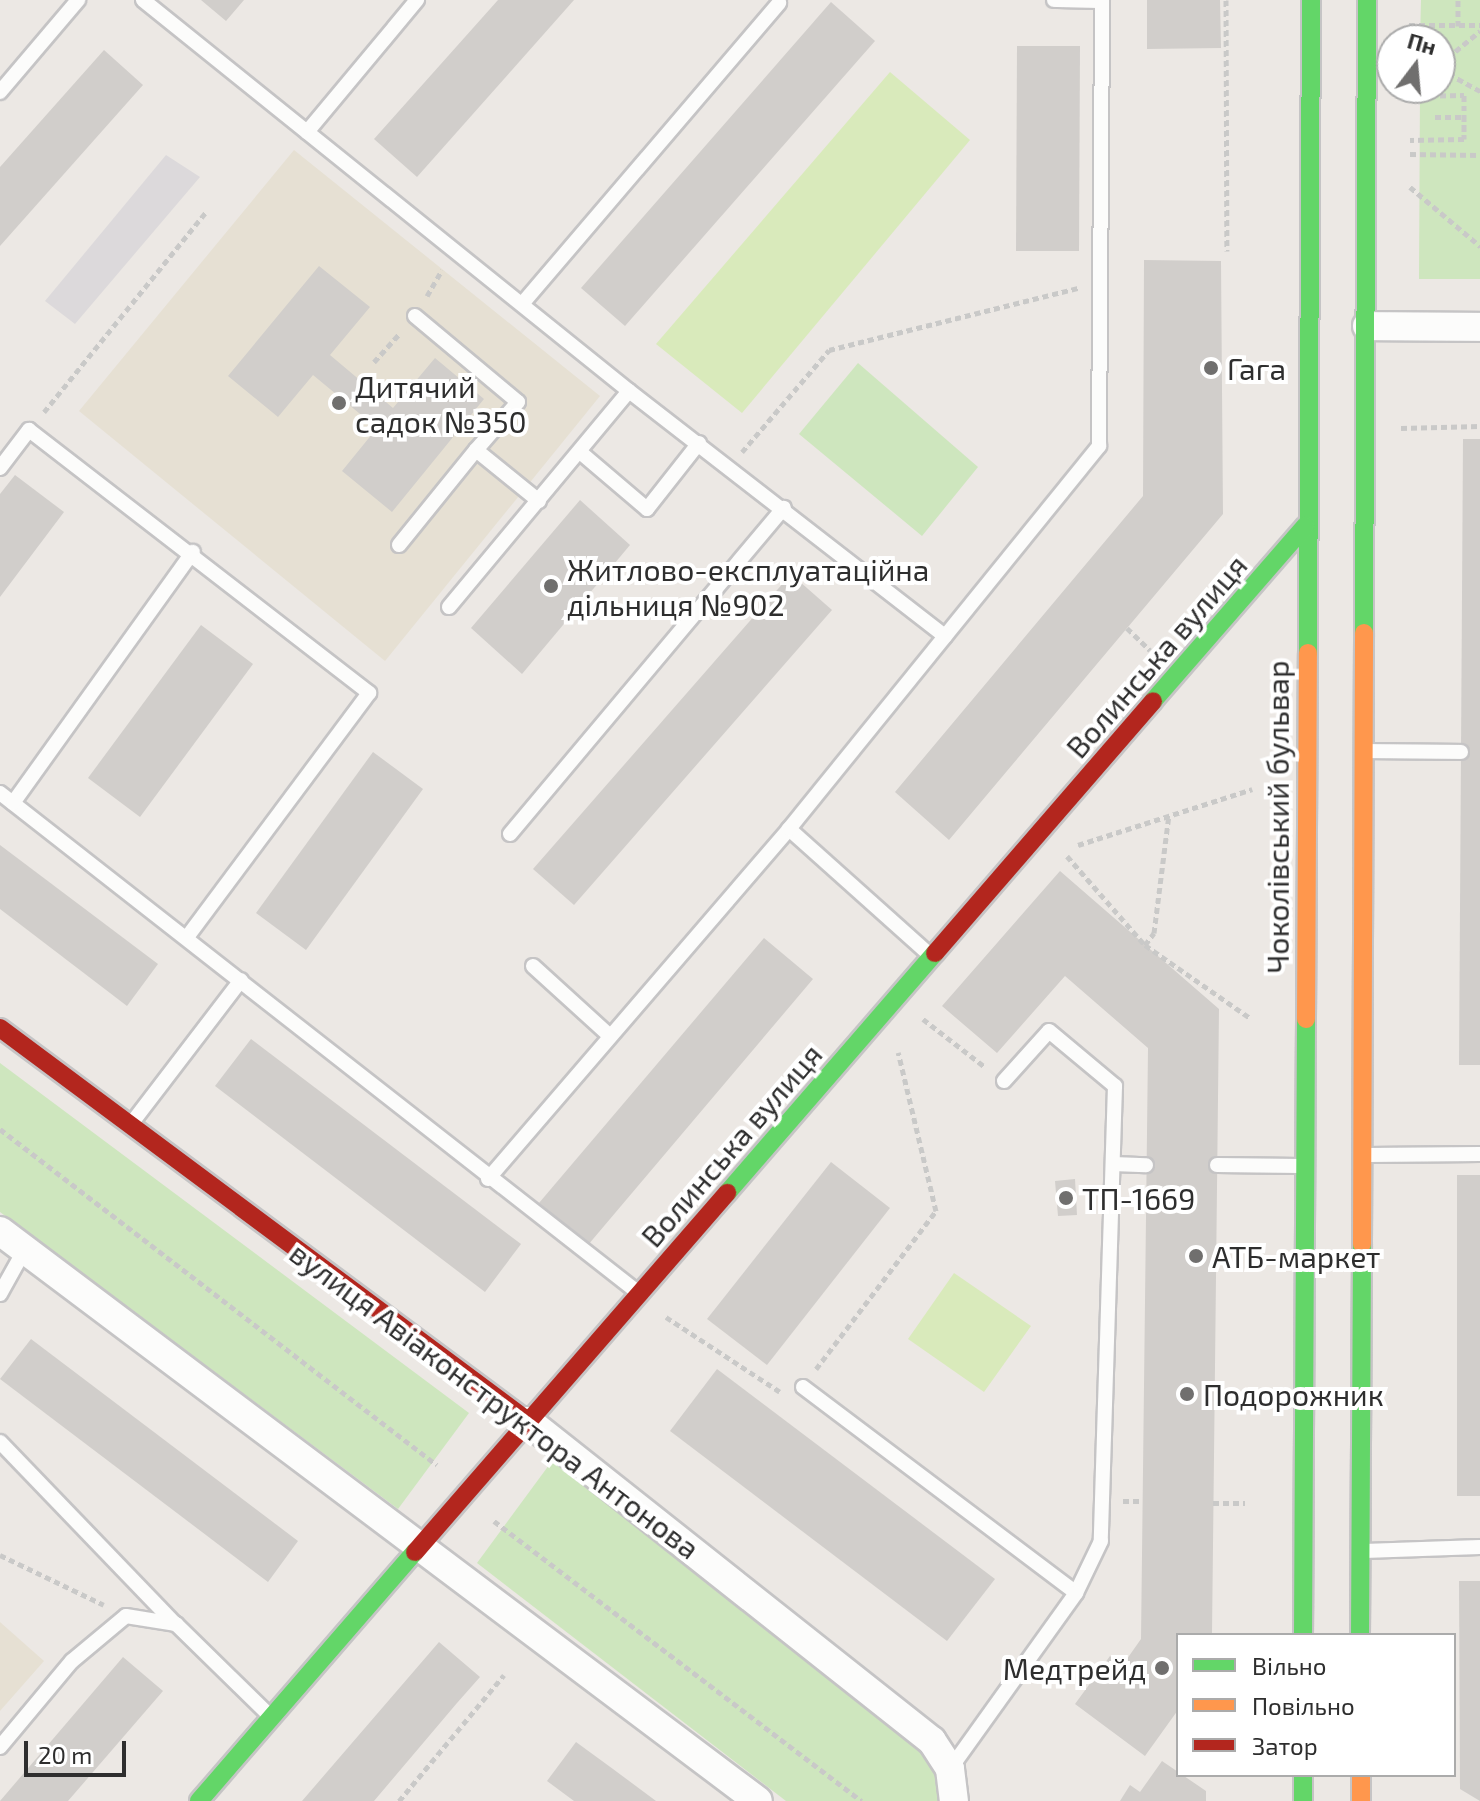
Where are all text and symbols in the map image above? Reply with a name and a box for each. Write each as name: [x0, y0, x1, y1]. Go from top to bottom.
north arrow: [1376, 24, 1456, 104]
text: Пн: [1405, 26, 1439, 59]
place label: Гага: [1227, 350, 1286, 386]
marker: Гага: [1202, 359, 1220, 377]
place label: Дитячий садок №350: [355, 368, 527, 438]
marker: Дитячий садок №350: [330, 394, 348, 412]
street label: Волинська вулиця: [1058, 547, 1254, 765]
place label: Житлово-експлуатаційна дільниця №902: [567, 551, 929, 622]
marker: Житлово-експлуатаційна дільниця №902: [542, 577, 560, 595]
street label: Чоколівський бульвар: [1259, 661, 1295, 973]
street label: Волинська вулиця: [633, 1036, 829, 1254]
place label: ТП-1669: [1082, 1180, 1195, 1216]
marker: ТП-1669: [1057, 1189, 1075, 1207]
street label: вулиця Авіаконструктора Антонова: [283, 1234, 707, 1566]
place label: АТБ-маркет: [1212, 1238, 1381, 1274]
marker: АТБ-маркет: [1187, 1247, 1205, 1265]
place label: Подорожник: [1203, 1376, 1384, 1412]
marker: Подорожник: [1178, 1385, 1196, 1403]
legend: [1176, 1633, 1456, 1777]
place label: Медтрейд: [1003, 1650, 1146, 1686]
text: Вільно: [1252, 1651, 1326, 1680]
marker: Медтрейд: [1153, 1659, 1171, 1677]
text: Повільно: [1252, 1691, 1355, 1720]
scale bar: [28, 1725, 130, 1775]
text: Затор: [1252, 1731, 1318, 1760]
text: 20 m: [38, 1740, 92, 1769]

